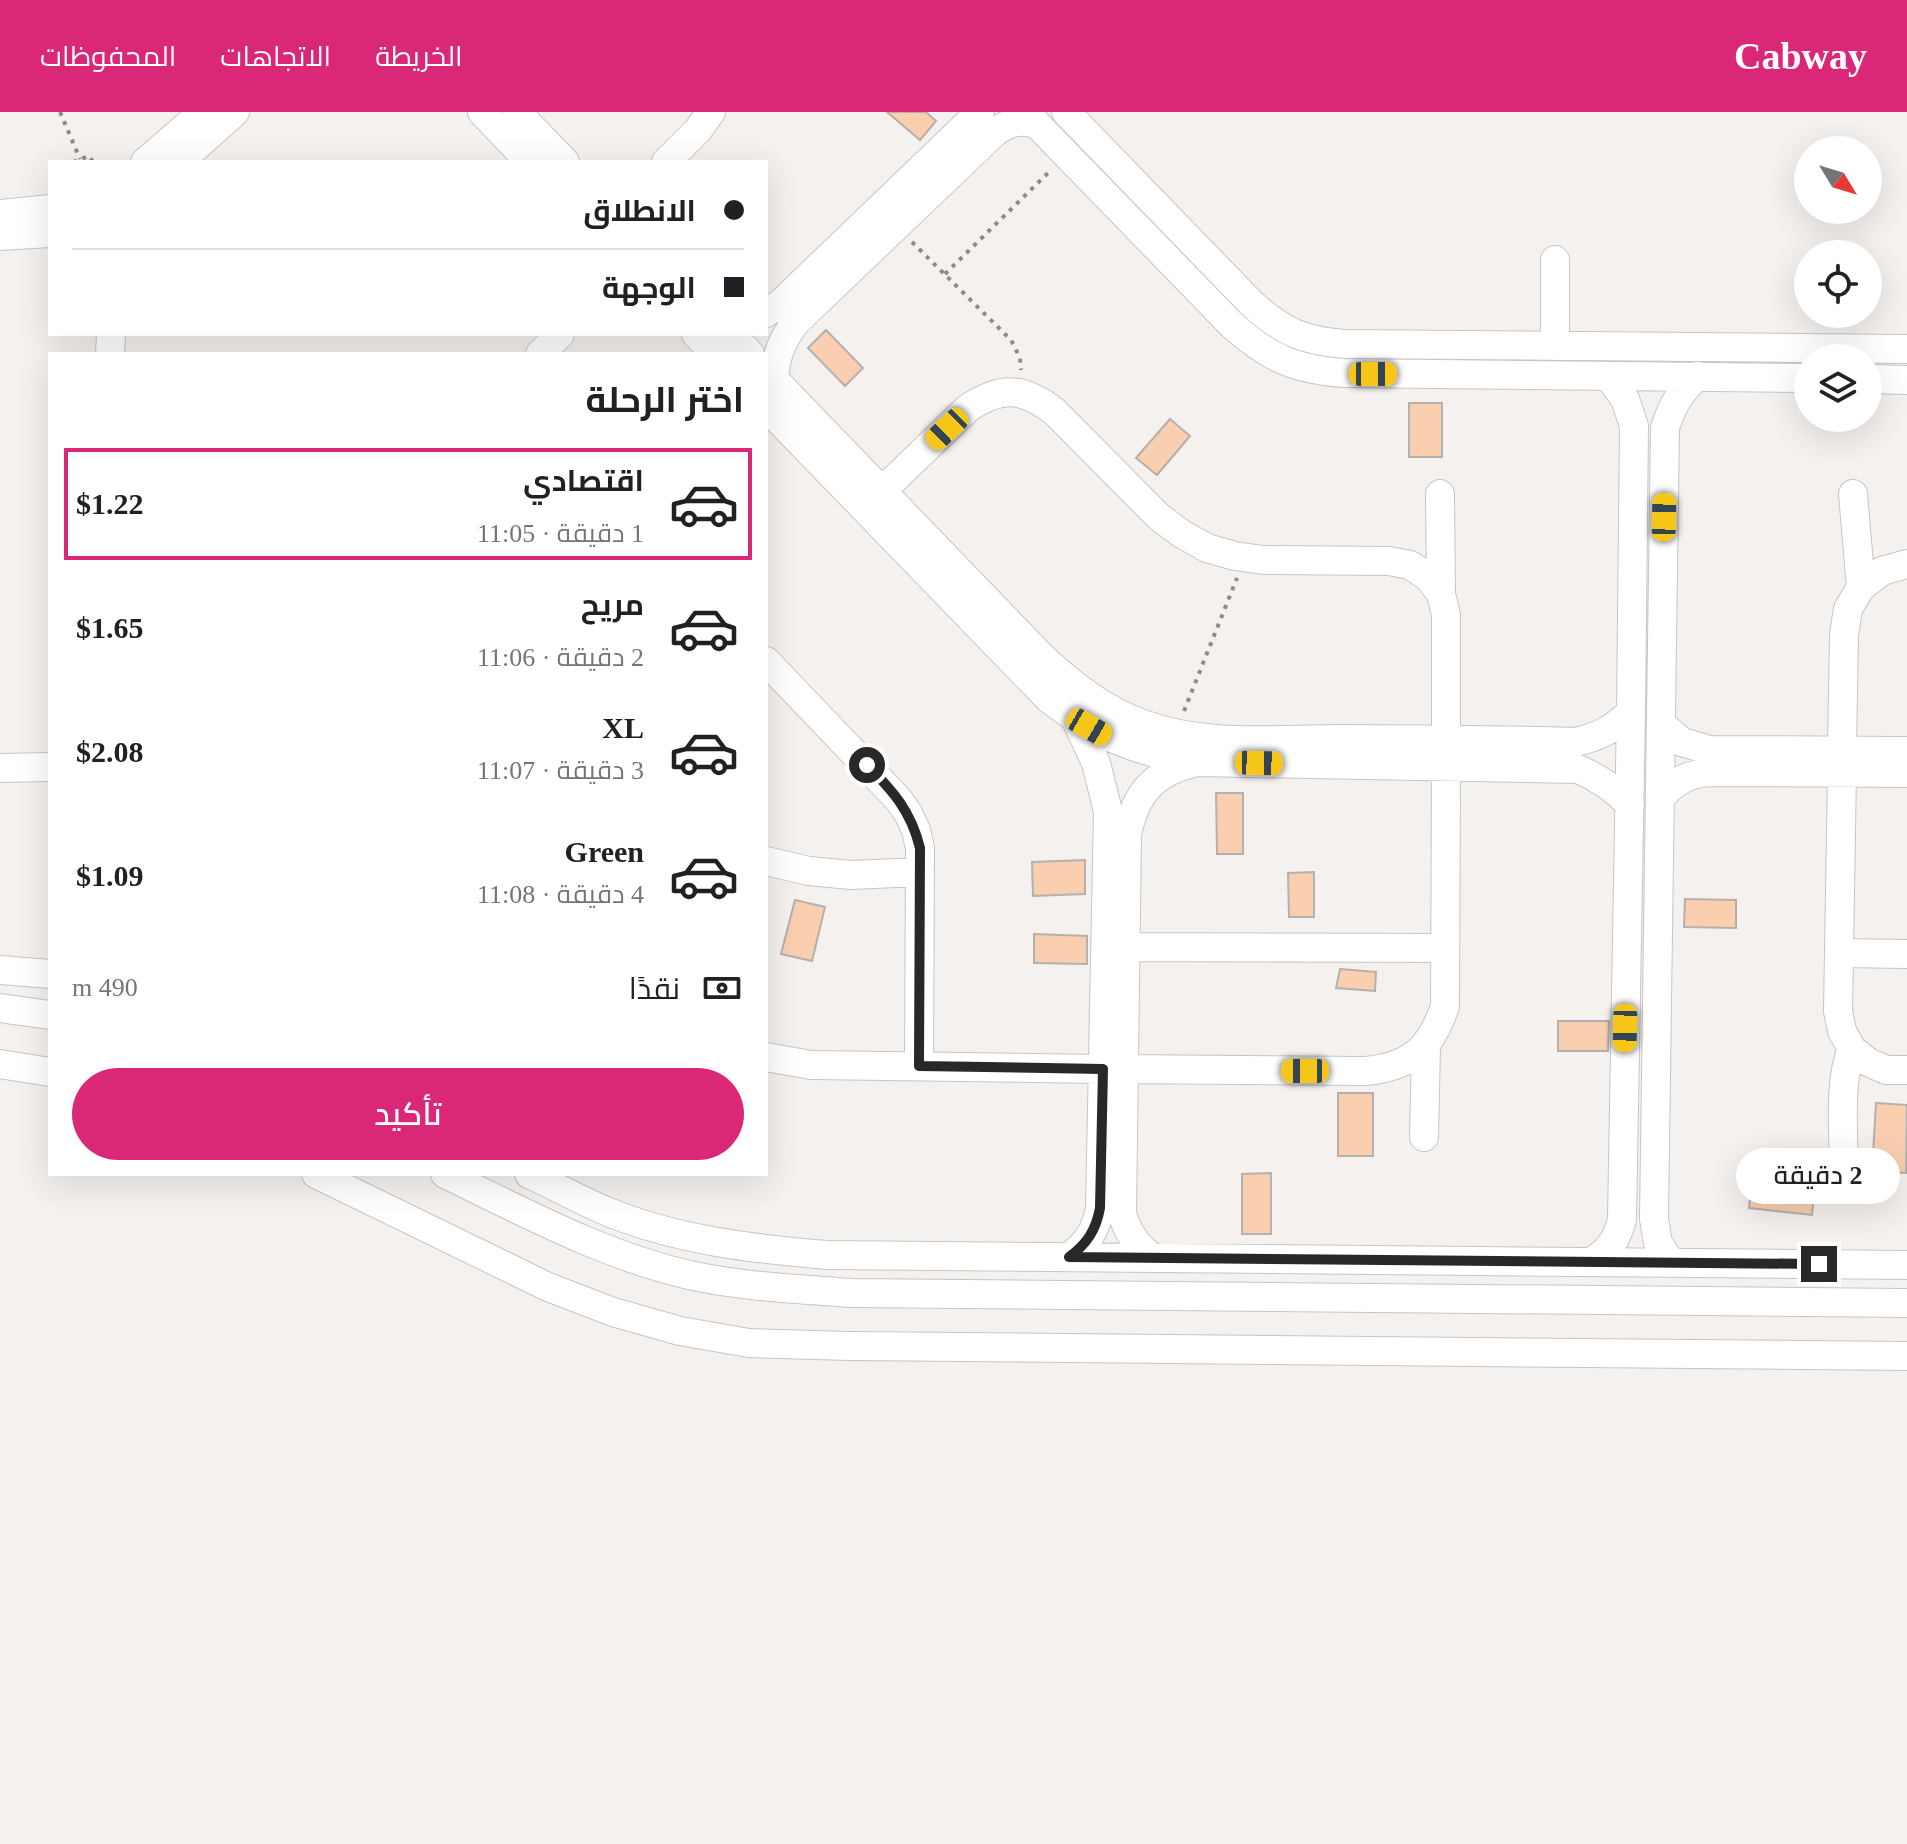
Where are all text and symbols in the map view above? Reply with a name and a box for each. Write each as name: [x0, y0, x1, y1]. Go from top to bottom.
text: Cabway: [1734, 35, 1867, 77]
text: المحفوظات: [40, 41, 176, 72]
text: الاتجاهات: [220, 41, 331, 72]
text: الخريطة: [375, 41, 463, 72]
north arrow: [1794, 136, 1882, 224]
map controls: [1794, 136, 1882, 432]
text: الانطلاق: [583, 194, 696, 227]
button: locate: [1794, 240, 1882, 328]
text: الوجهة: [602, 271, 696, 304]
button: layers: [1794, 344, 1882, 432]
car: [1349, 362, 1397, 386]
text: اختر الرحلة: [585, 380, 744, 420]
car: [921, 404, 973, 454]
text: اقتصادي: [523, 464, 644, 497]
icon: car: [668, 468, 740, 540]
text: $1.22: [76, 487, 144, 520]
car: [1652, 493, 1676, 541]
text: 1 دقيقة · 11:05: [477, 519, 644, 548]
text: مريح: [581, 588, 644, 621]
icon: car: [668, 592, 740, 664]
text: $1.65: [76, 611, 144, 644]
text: 2 دقيقة · 11:06: [477, 643, 644, 672]
car: [1062, 705, 1116, 749]
text: XL: [602, 711, 644, 744]
icon: car: [668, 716, 740, 788]
text: $2.08: [76, 735, 144, 768]
route start: [849, 747, 885, 783]
car: [1235, 751, 1283, 775]
text: 3 دقيقة · 11:07: [477, 756, 644, 785]
text: Green: [565, 835, 644, 868]
icon: car: [668, 840, 740, 912]
text: $1.09: [76, 859, 144, 892]
text: 4 دقيقة · 11:08: [477, 880, 644, 909]
icon: cash: [700, 966, 744, 1010]
text: نقدًا: [629, 972, 680, 1005]
text: 490 m: [72, 973, 138, 1002]
car: [1613, 1004, 1637, 1052]
car: [1281, 1059, 1329, 1083]
button: تأكيد: [72, 1068, 744, 1160]
callout: 2 دقيقة: [1737, 1148, 1901, 1204]
text: 2 دقيقة: [1774, 1161, 1862, 1190]
route end: [1801, 1246, 1837, 1282]

